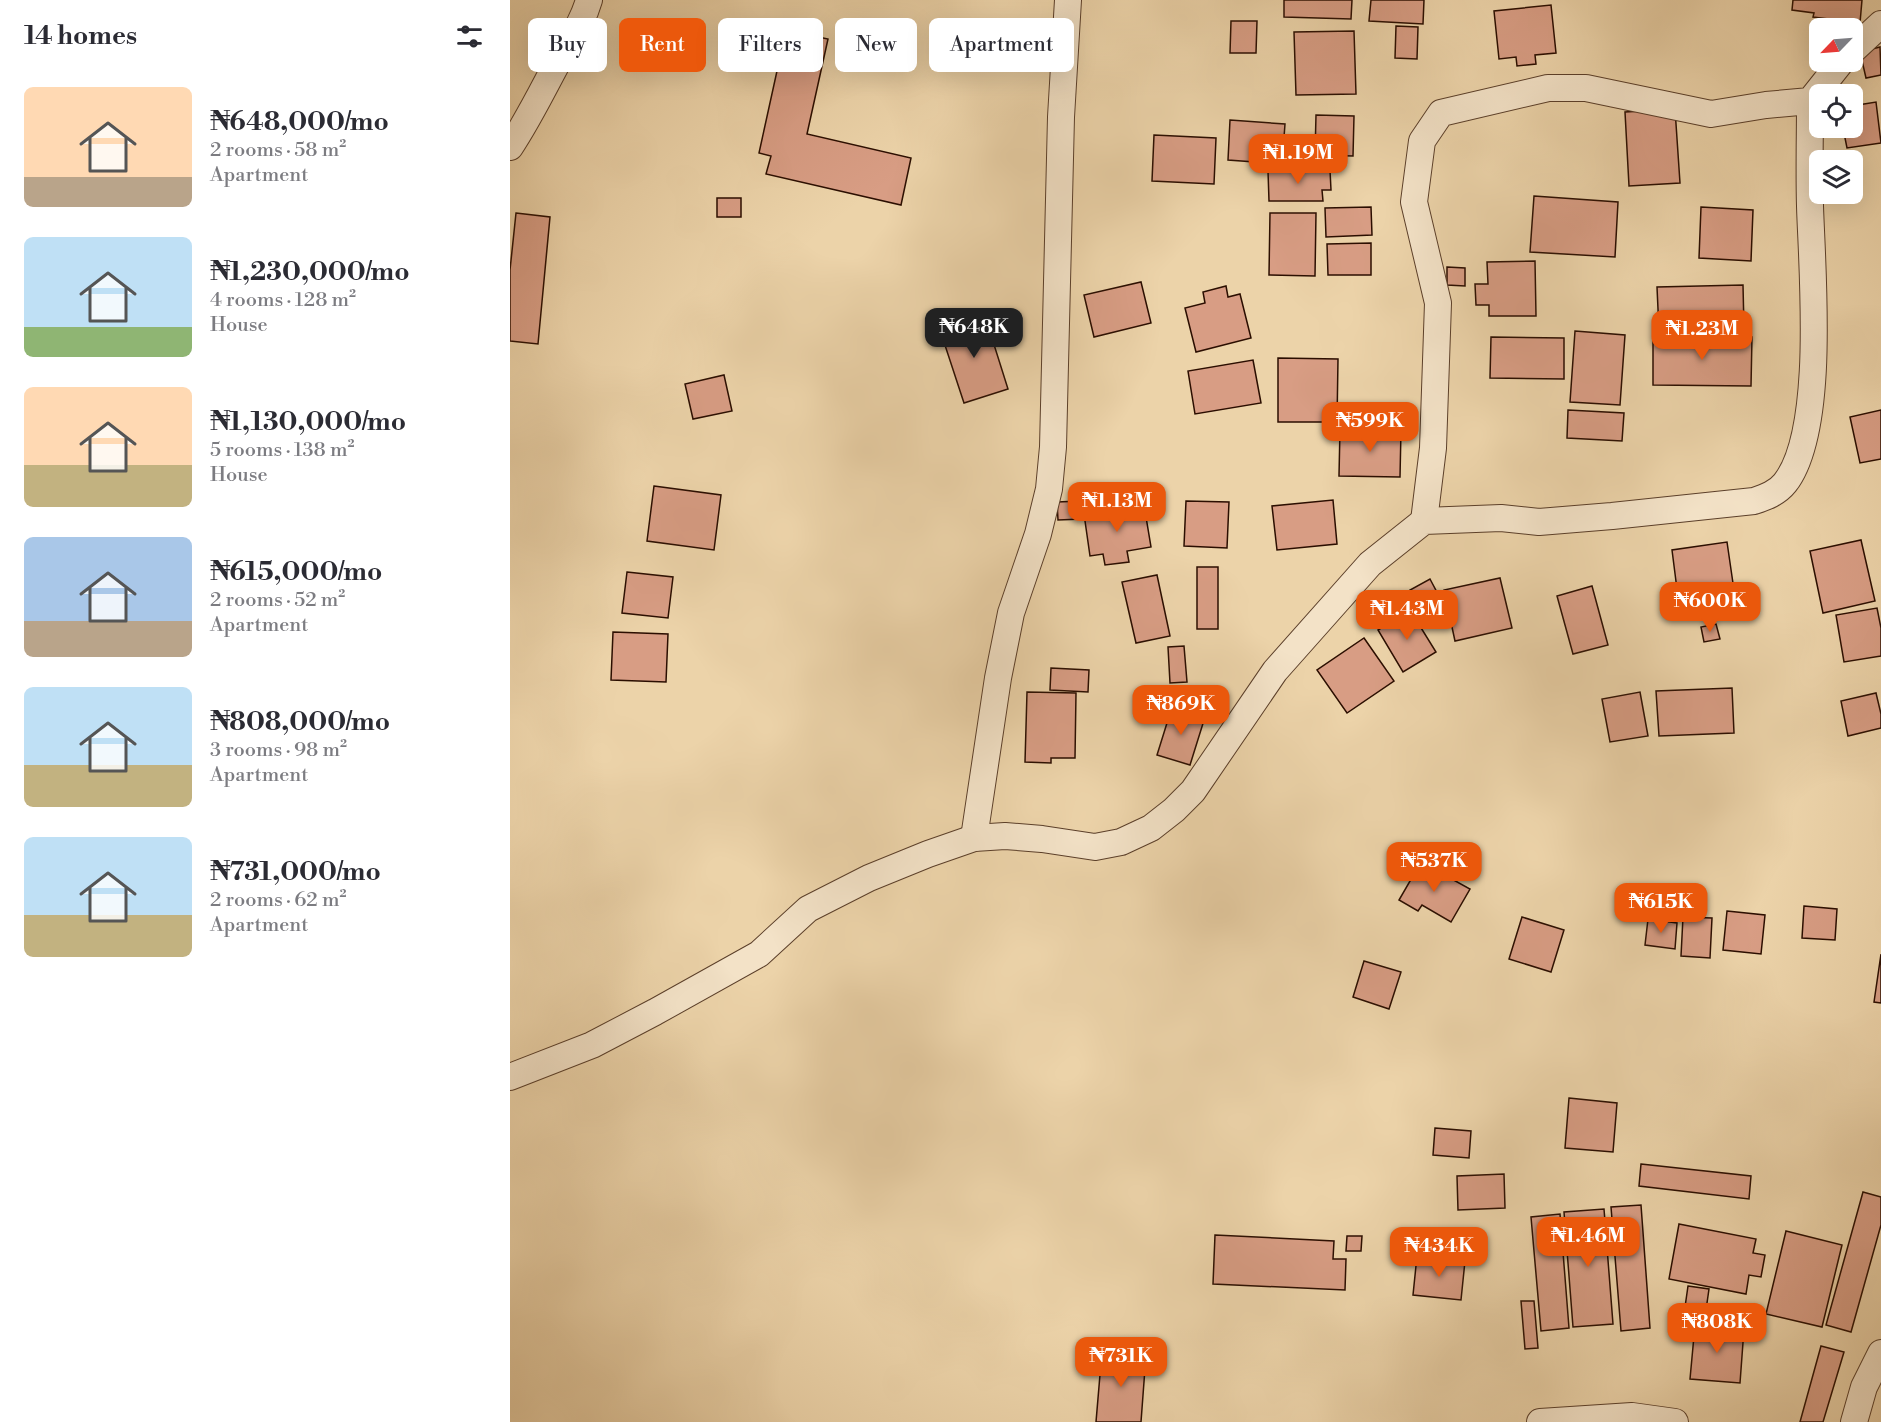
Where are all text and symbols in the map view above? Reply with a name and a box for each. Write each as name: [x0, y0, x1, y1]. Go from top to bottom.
chip: Buy: [528, 18, 607, 72]
chip: Rent: [619, 18, 706, 72]
chip: Filters: [718, 18, 823, 72]
chip: New: [835, 18, 917, 72]
chip: Apartment: [929, 18, 1074, 72]
north arrow: [1809, 18, 1863, 72]
map controls: [1809, 18, 1863, 204]
text: 14 homes: [24, 20, 137, 52]
icon: filters: [453, 20, 486, 53]
button: locate: [1809, 84, 1863, 138]
text: ₦648,000/mo: [210, 106, 389, 138]
icon: home: [72, 111, 144, 183]
pin: ₦1.19M: [1249, 134, 1347, 185]
text: 2 rooms · 58 m²: [210, 138, 346, 163]
text: ₦1.19M: [1263, 141, 1333, 166]
button: layers: [1809, 150, 1863, 204]
text: Apartment: [210, 163, 308, 188]
text: ₦1,230,000/mo: [210, 256, 410, 288]
icon: home: [72, 261, 144, 333]
text: 4 rooms · 128 m²: [210, 288, 356, 313]
pin: ₦648K: [932, 308, 1016, 359]
pin: ₦1.23M: [1653, 310, 1751, 361]
text: House: [210, 313, 268, 338]
text: ₦648K: [939, 315, 1009, 340]
text: ₦1.23M: [1665, 317, 1739, 342]
pin: ₦599K: [1328, 402, 1412, 453]
text: ₦1,130,000/mo: [210, 406, 406, 438]
text: ₦599K: [1336, 409, 1404, 434]
icon: home: [72, 411, 144, 483]
text: 5 rooms · 138 m²: [210, 438, 354, 463]
text: House: [210, 463, 268, 488]
pin: ₦1.13M: [1068, 482, 1166, 533]
text: ₦1.13M: [1082, 489, 1152, 514]
text: ₦615,000/mo: [210, 556, 382, 588]
icon: home: [72, 561, 144, 633]
pin: ₦600K: [1668, 582, 1752, 633]
text: 2 rooms · 52 m²: [210, 588, 345, 613]
text: ₦600K: [1674, 589, 1746, 614]
pin: ₦1.43M: [1358, 590, 1456, 641]
text: ₦1.43M: [1370, 597, 1444, 622]
text: Apartment: [210, 613, 308, 638]
pin: ₦869K: [1139, 685, 1223, 736]
text: ₦869K: [1146, 692, 1216, 717]
text: ₦808,000/mo: [210, 706, 390, 738]
icon: home: [72, 711, 144, 783]
text: 3 rooms · 98 m²: [210, 738, 347, 763]
text: Apartment: [210, 763, 308, 788]
pin: ₦537K: [1392, 842, 1476, 893]
text: ₦537K: [1401, 849, 1467, 874]
text: ₦731,000/mo: [210, 856, 381, 888]
icon: home: [72, 861, 144, 933]
pin: ₦615K: [1619, 883, 1703, 934]
text: 2 rooms · 62 m²: [210, 888, 346, 913]
text: ₦615K: [1628, 890, 1694, 915]
text: Apartment: [210, 913, 308, 938]
pin: ₦1.46M: [1539, 1217, 1637, 1268]
text: ₦1.46M: [1551, 1224, 1625, 1249]
pin: ₦434K: [1397, 1227, 1481, 1278]
text: ₦434K: [1404, 1234, 1474, 1259]
pin: ₦808K: [1675, 1303, 1759, 1354]
text: ₦808K: [1681, 1310, 1753, 1335]
pin: ₦731K: [1079, 1337, 1163, 1388]
text: ₦731K: [1089, 1344, 1153, 1369]

